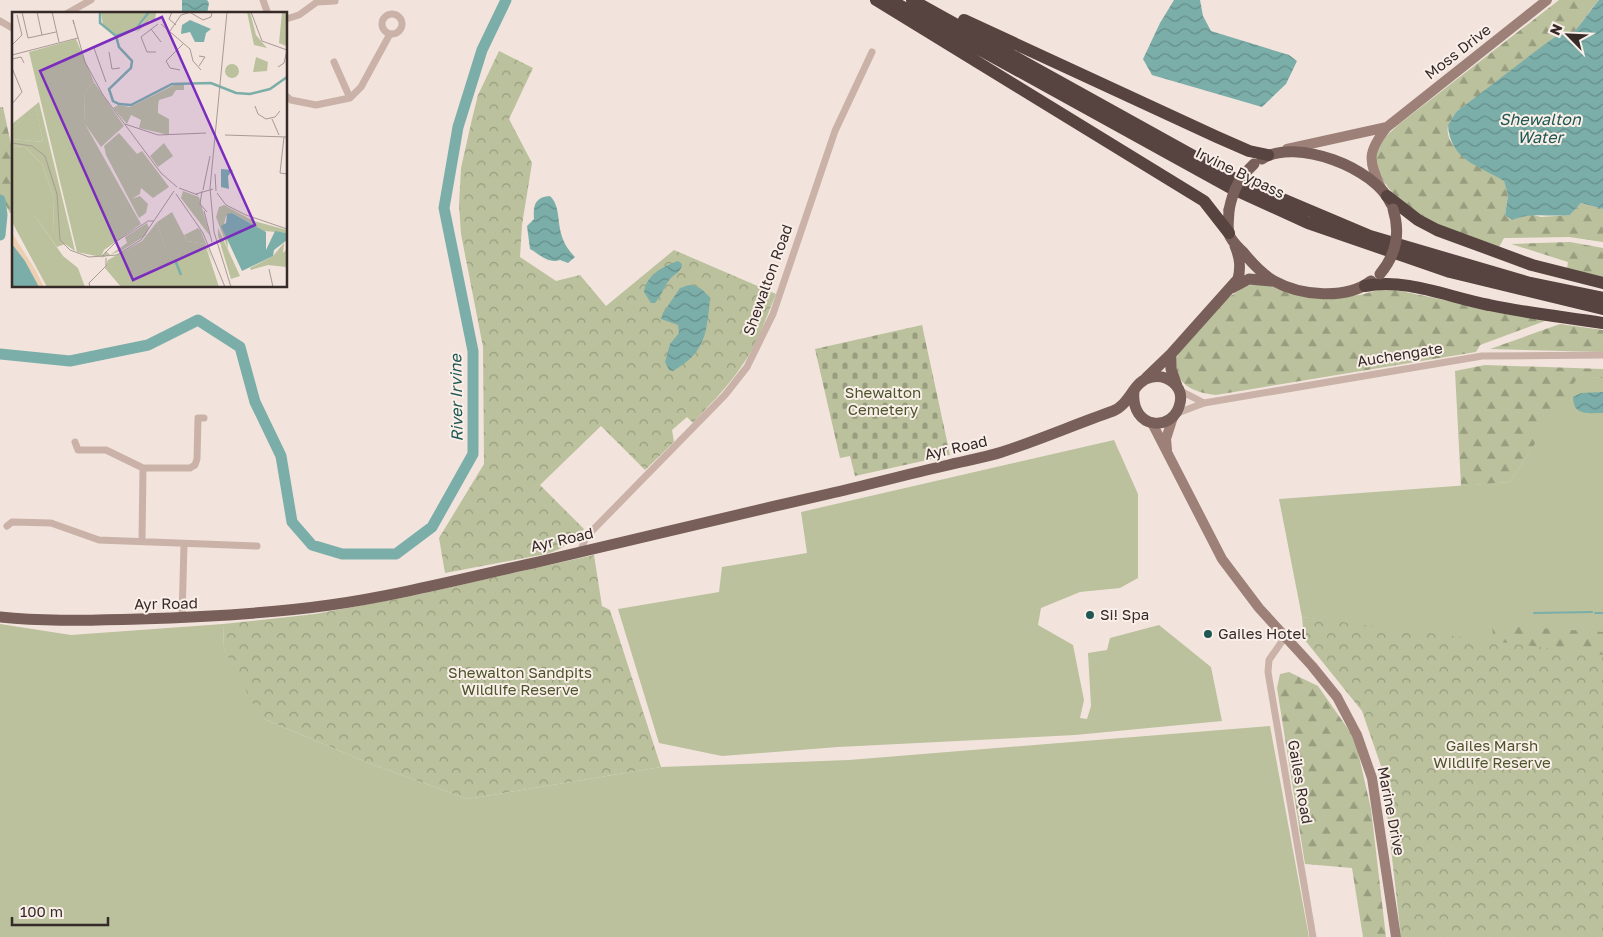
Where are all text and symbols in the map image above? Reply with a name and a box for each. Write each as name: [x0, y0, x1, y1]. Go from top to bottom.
north arrow: [1543, 10, 1593, 60]
inset map: [12, 12, 288, 288]
street label: Moss Drive: [1421, 20, 1494, 83]
text: N: [1546, 21, 1566, 38]
water label: Shewalton Water: [1499, 109, 1582, 147]
street label: Irvine Bypass: [1193, 143, 1288, 201]
street label: Shewalton Road: [739, 222, 796, 338]
street label: Auchengate: [1356, 338, 1444, 370]
water label: River Irvine: [445, 352, 467, 442]
park label: Shewalton Cemetery: [845, 383, 921, 418]
street label: Ayr Road: [923, 431, 989, 463]
street label: Ayr Road: [529, 523, 595, 555]
street label: Ayr Road: [134, 593, 198, 613]
place label: Si! Spa: [1100, 605, 1149, 623]
marker: Si! Spa: [1084, 609, 1096, 621]
place label: Gailes Hotel: [1218, 624, 1306, 642]
marker: Gailes Hotel: [1202, 628, 1214, 640]
park label: Shewalton Sandpits Wildlife Reserve: [448, 663, 592, 698]
park label: Gailes Marsh Wildlife Reserve: [1433, 736, 1551, 771]
street label: Gailes Road: [1285, 738, 1317, 825]
street label: Marine Drive: [1375, 765, 1409, 857]
scale bar: [12, 894, 109, 926]
text: 100 m: [20, 902, 63, 920]

